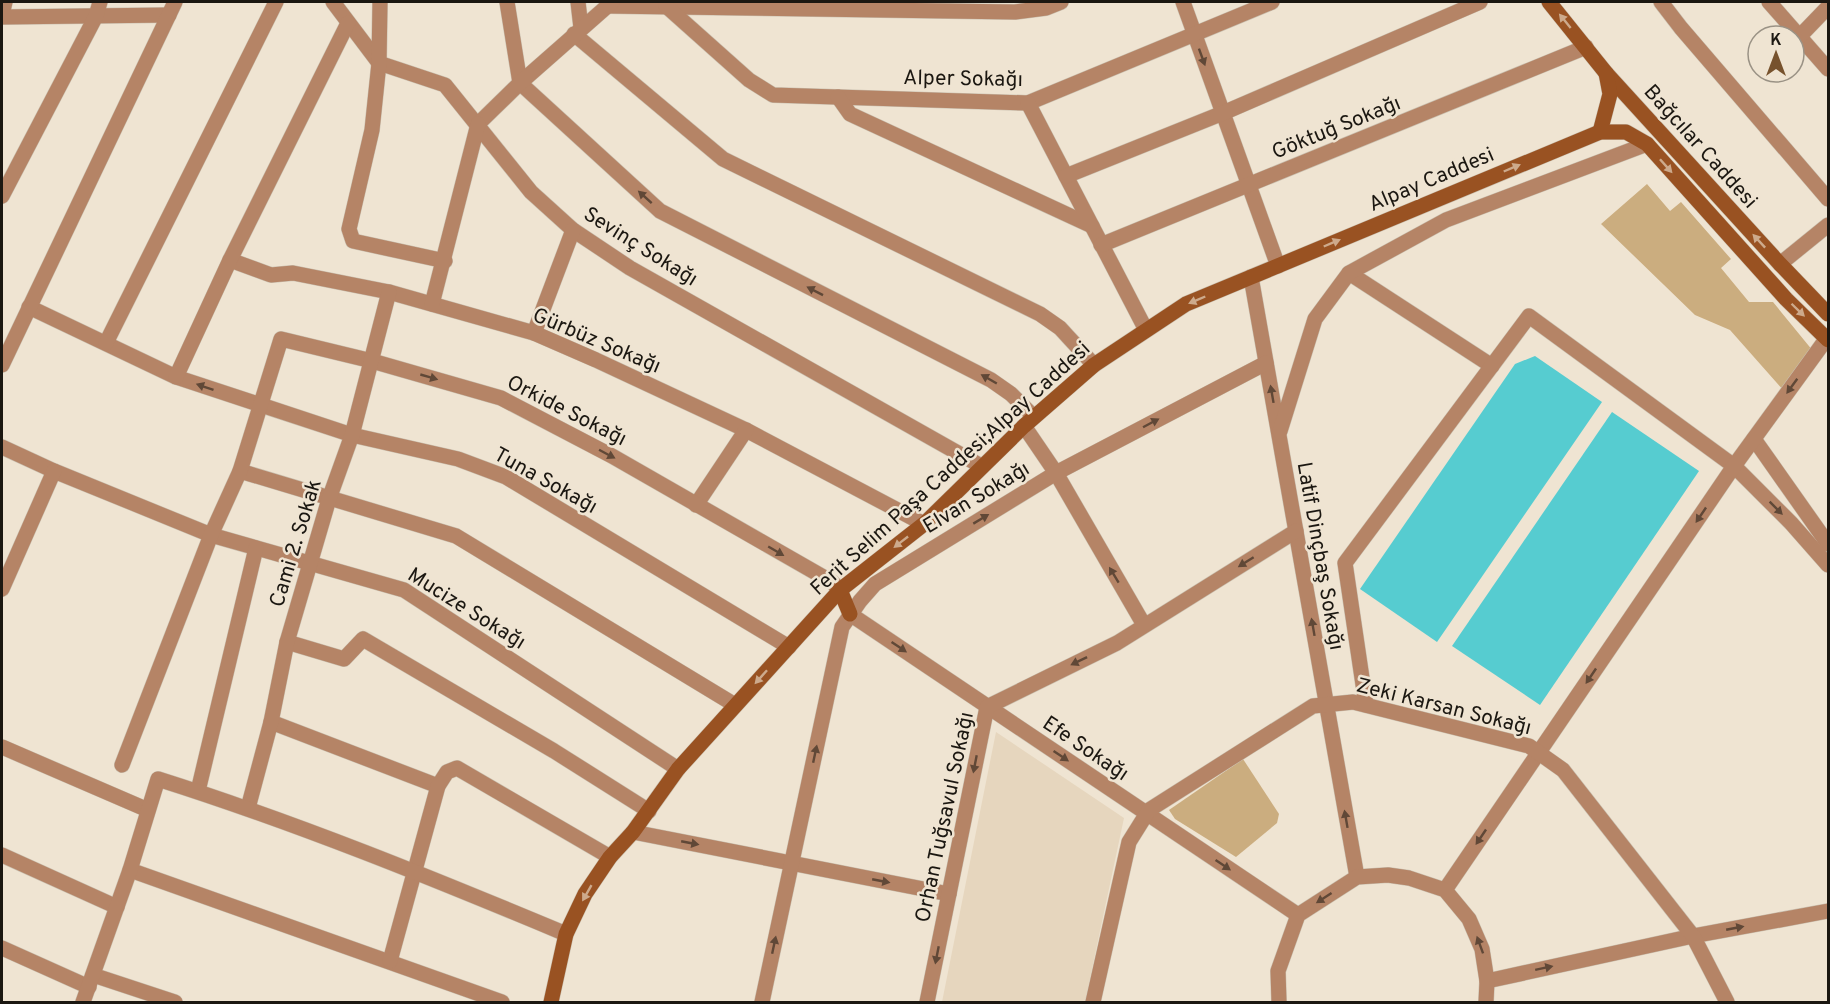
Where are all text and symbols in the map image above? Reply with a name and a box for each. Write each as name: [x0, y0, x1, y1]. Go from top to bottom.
one-way arrow: [1558, 13, 1571, 29]
north arrow: [1746, 24, 1806, 84]
text: K: [1770, 31, 1782, 51]
one-way arrow: [1198, 48, 1208, 66]
street label: Alper Sokağı: [903, 65, 1023, 94]
street label: Bağcılar Caddesi: [1637, 79, 1763, 215]
street label: Göktuğ Sokağı: [1268, 90, 1405, 166]
street label: Alpay Caddesi: [1365, 142, 1498, 219]
one-way arrow: [1659, 158, 1672, 173]
one-way arrow: [1503, 163, 1521, 172]
one-way arrow: [638, 191, 653, 204]
street label: Sevinç Sokağı: [578, 201, 702, 293]
one-way arrow: [1753, 234, 1766, 249]
one-way arrow: [1323, 238, 1341, 247]
one-way arrow: [807, 286, 824, 296]
one-way arrow: [1188, 296, 1206, 305]
street label: Gürbüz Sokağı: [528, 302, 665, 381]
one-way arrow: [1790, 303, 1804, 317]
street label: Ferit Selim Paşa Caddesi;Alpay Caddesi: [805, 336, 1097, 602]
street label: Orkide Sokağı: [502, 370, 631, 453]
one-way arrow: [420, 373, 438, 382]
one-way arrow: [981, 374, 997, 385]
one-way arrow: [1787, 378, 1799, 393]
one-way arrow: [196, 381, 214, 391]
one-way arrow: [1267, 384, 1276, 403]
one-way arrow: [1142, 418, 1159, 428]
street label: Tuna Sokağı: [489, 442, 602, 521]
one-way arrow: [599, 449, 616, 459]
street label: Elvan Sokağı: [919, 456, 1035, 541]
street label: Latif Dinçbaş Sokağı: [1290, 460, 1349, 652]
street label: Cami 2. Sokak: [264, 476, 329, 611]
one-way arrow: [1768, 500, 1782, 514]
one-way arrow: [1695, 506, 1707, 522]
one-way arrow: [973, 514, 989, 525]
one-way arrow: [893, 535, 909, 548]
one-way arrow: [768, 545, 784, 556]
one-way arrow: [1238, 556, 1254, 567]
street label: Mucize Sokağı: [402, 562, 530, 656]
one-way arrow: [1108, 567, 1119, 583]
one-way arrow: [1308, 618, 1317, 637]
one-way arrow: [890, 641, 906, 653]
one-way arrow: [1070, 657, 1087, 666]
one-way arrow: [1586, 668, 1597, 684]
one-way arrow: [755, 669, 769, 683]
street label: Zeki Karsan Sokağı: [1353, 673, 1534, 742]
street label: Orhan Tuğsavul Sokağı: [910, 709, 981, 925]
street label: Efe Sokağı: [1037, 711, 1133, 788]
one-way arrow: [810, 745, 820, 764]
one-way arrow: [1052, 750, 1068, 762]
one-way arrow: [970, 755, 979, 774]
one-way arrow: [1342, 810, 1351, 829]
one-way arrow: [1476, 829, 1487, 845]
one-way arrow: [681, 839, 700, 848]
one-way arrow: [1214, 859, 1231, 870]
one-way arrow: [872, 877, 891, 886]
one-way arrow: [581, 885, 592, 901]
one-way arrow: [1316, 892, 1332, 903]
one-way arrow: [1726, 923, 1745, 932]
one-way arrow: [770, 936, 779, 955]
one-way arrow: [1474, 936, 1484, 954]
one-way arrow: [932, 946, 941, 965]
one-way arrow: [1535, 963, 1554, 973]

